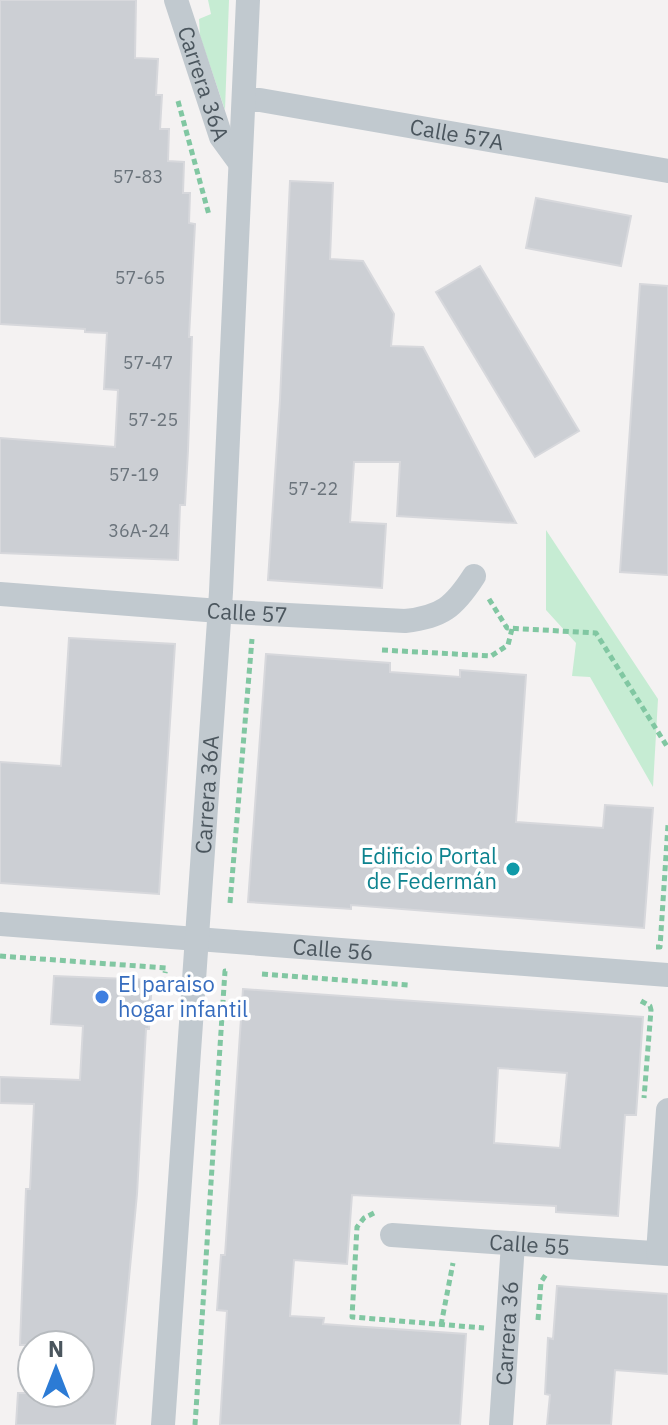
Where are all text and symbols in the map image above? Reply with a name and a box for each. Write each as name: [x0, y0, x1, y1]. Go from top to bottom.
street label: Carrera 36A: [172, 22, 236, 145]
street label: Calle 57A: [408, 111, 506, 156]
house number: 57-83: [113, 165, 163, 188]
house number: 57-65: [115, 266, 165, 289]
house number: 57-47: [123, 351, 173, 374]
house number: 57-25: [128, 408, 178, 431]
house number: 57-19: [109, 463, 159, 486]
house number: 57-22: [288, 477, 338, 500]
house number: 36A-24: [108, 519, 170, 542]
street label: Calle 57: [206, 595, 288, 629]
street label: Carrera 36A: [188, 734, 225, 855]
place label: Edificio Portal de Federmán: [361, 841, 497, 895]
marker: Edificio Portal de Federmán: [504, 860, 522, 878]
street label: Calle 56: [292, 931, 375, 966]
place label: El paraiso hogar infantil: [118, 969, 248, 1023]
marker: El paraiso hogar infantil: [93, 988, 111, 1006]
street label: Calle 55: [488, 1227, 571, 1261]
street label: Carrera 36: [489, 1280, 524, 1386]
north arrow: [16, 1329, 96, 1409]
text: N: [48, 1334, 64, 1363]

